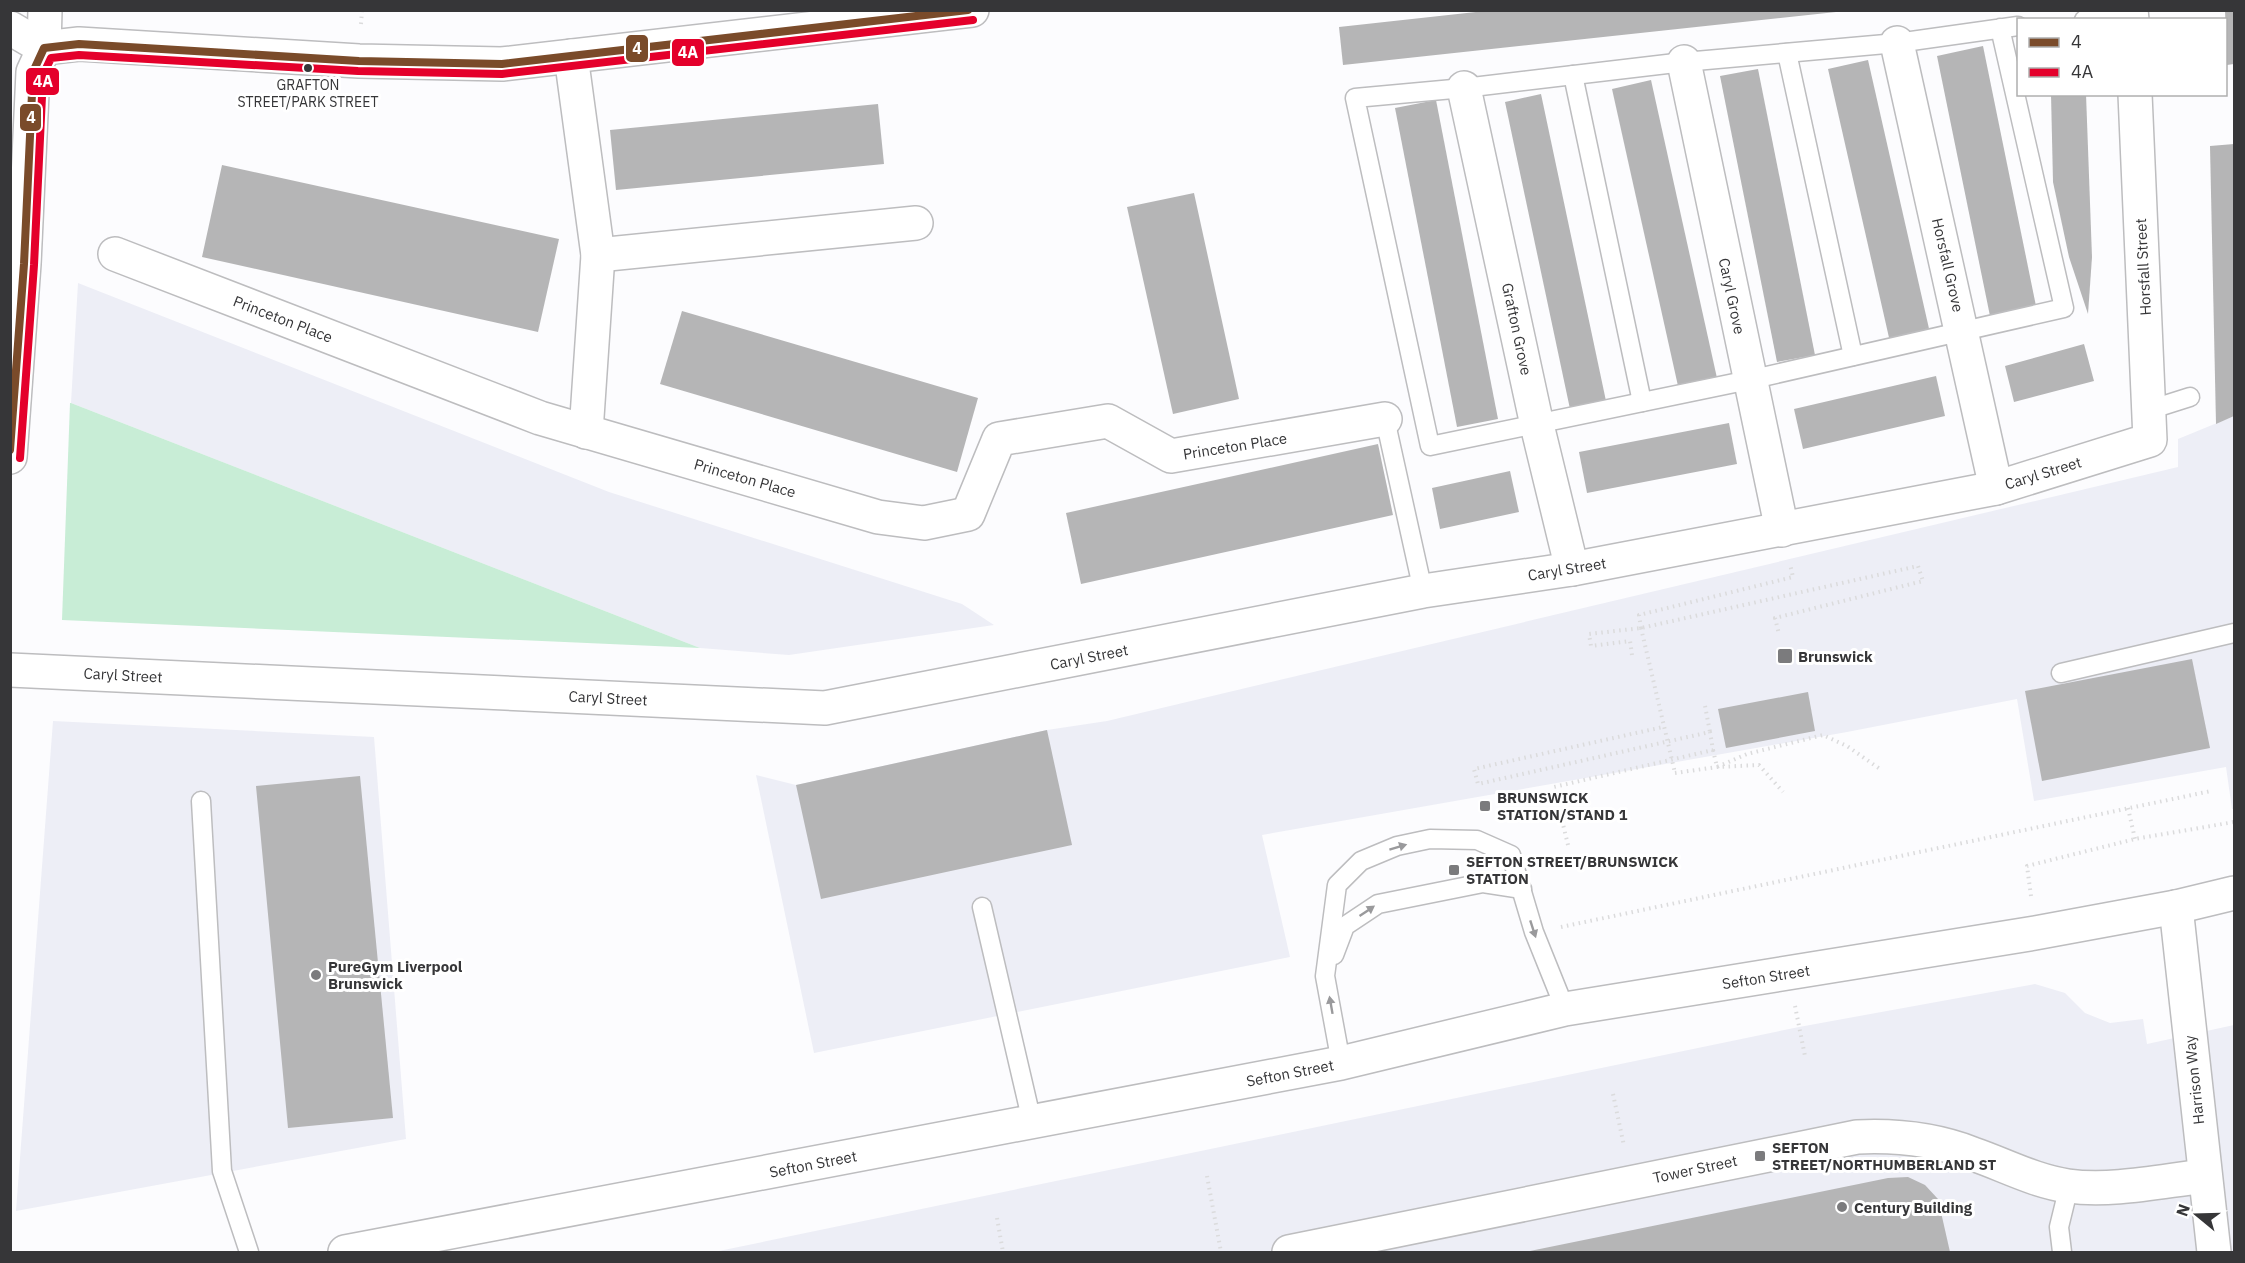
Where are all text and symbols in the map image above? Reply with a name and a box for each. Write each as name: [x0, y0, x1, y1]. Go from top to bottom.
legend: [2017, 18, 2227, 96]
text: 4: [2071, 30, 2082, 53]
line badge: 4: [625, 34, 649, 63]
text: 4: [632, 38, 642, 58]
line badge: 4A: [671, 38, 705, 67]
text: 4A: [678, 42, 698, 62]
text: 4A: [2071, 60, 2094, 83]
marker: GRAFTON STREET/PARK STREET: [302, 62, 314, 74]
line badge: 4A: [25, 67, 60, 96]
text: 4A: [33, 71, 53, 91]
place label: GRAFTON STREET/PARK STREET: [238, 76, 378, 111]
line badge: 4: [19, 103, 42, 132]
text: 4: [26, 107, 36, 127]
street label: Horsfall Grove: [1928, 216, 1968, 314]
street label: Horsfall Street: [2131, 218, 2155, 316]
street label: Caryl Grove: [1715, 256, 1749, 336]
street label: Grafton Grove: [1498, 281, 1536, 377]
street label: Princeton Place: [231, 291, 335, 347]
street label: Princeton Place: [1182, 428, 1288, 464]
street label: Caryl Street: [2002, 452, 2084, 494]
street label: Princeton Place: [692, 454, 798, 502]
street label: Caryl Street: [1526, 553, 1608, 585]
street label: Caryl Street: [1048, 640, 1130, 674]
marker: Brunswick: [1776, 647, 1794, 665]
place label: Brunswick: [1798, 647, 1873, 666]
street label: Caryl Street: [83, 663, 163, 687]
street label: Caryl Street: [568, 686, 648, 710]
place label: BRUNSWICK STATION/STAND 1: [1497, 788, 1627, 824]
marker: BRUNSWICK STATION/STAND 1: [1478, 799, 1492, 813]
one-way arrow: [1389, 842, 1407, 851]
place label: SEFTON STREET/BRUNSWICK STATION: [1466, 852, 1679, 888]
marker: SEFTON STREET/BRUNSWICK STATION: [1447, 863, 1461, 877]
one-way arrow: [1358, 906, 1375, 917]
one-way arrow: [1529, 920, 1539, 938]
place label: PureGym Liverpool Brunswick: [328, 957, 463, 993]
street label: Sefton Street: [1721, 961, 1811, 993]
marker: PureGym Liverpool Brunswick: [309, 968, 323, 982]
one-way arrow: [1326, 996, 1335, 1015]
street label: Harrison Way: [2180, 1034, 2208, 1126]
street label: Sefton Street: [1245, 1055, 1335, 1091]
place label: SEFTON STREET/NORTHUMBERLAND ST: [1772, 1138, 1996, 1174]
street label: Sefton Street: [768, 1146, 858, 1182]
marker: SEFTON STREET/NORTHUMBERLAND ST: [1753, 1149, 1767, 1163]
street label: Tower Street: [1651, 1151, 1739, 1187]
north arrow: [2167, 1185, 2227, 1245]
place label: Century Building: [1854, 1198, 1973, 1217]
marker: Century Building: [1835, 1200, 1849, 1214]
text: N: [2171, 1201, 2194, 1219]

